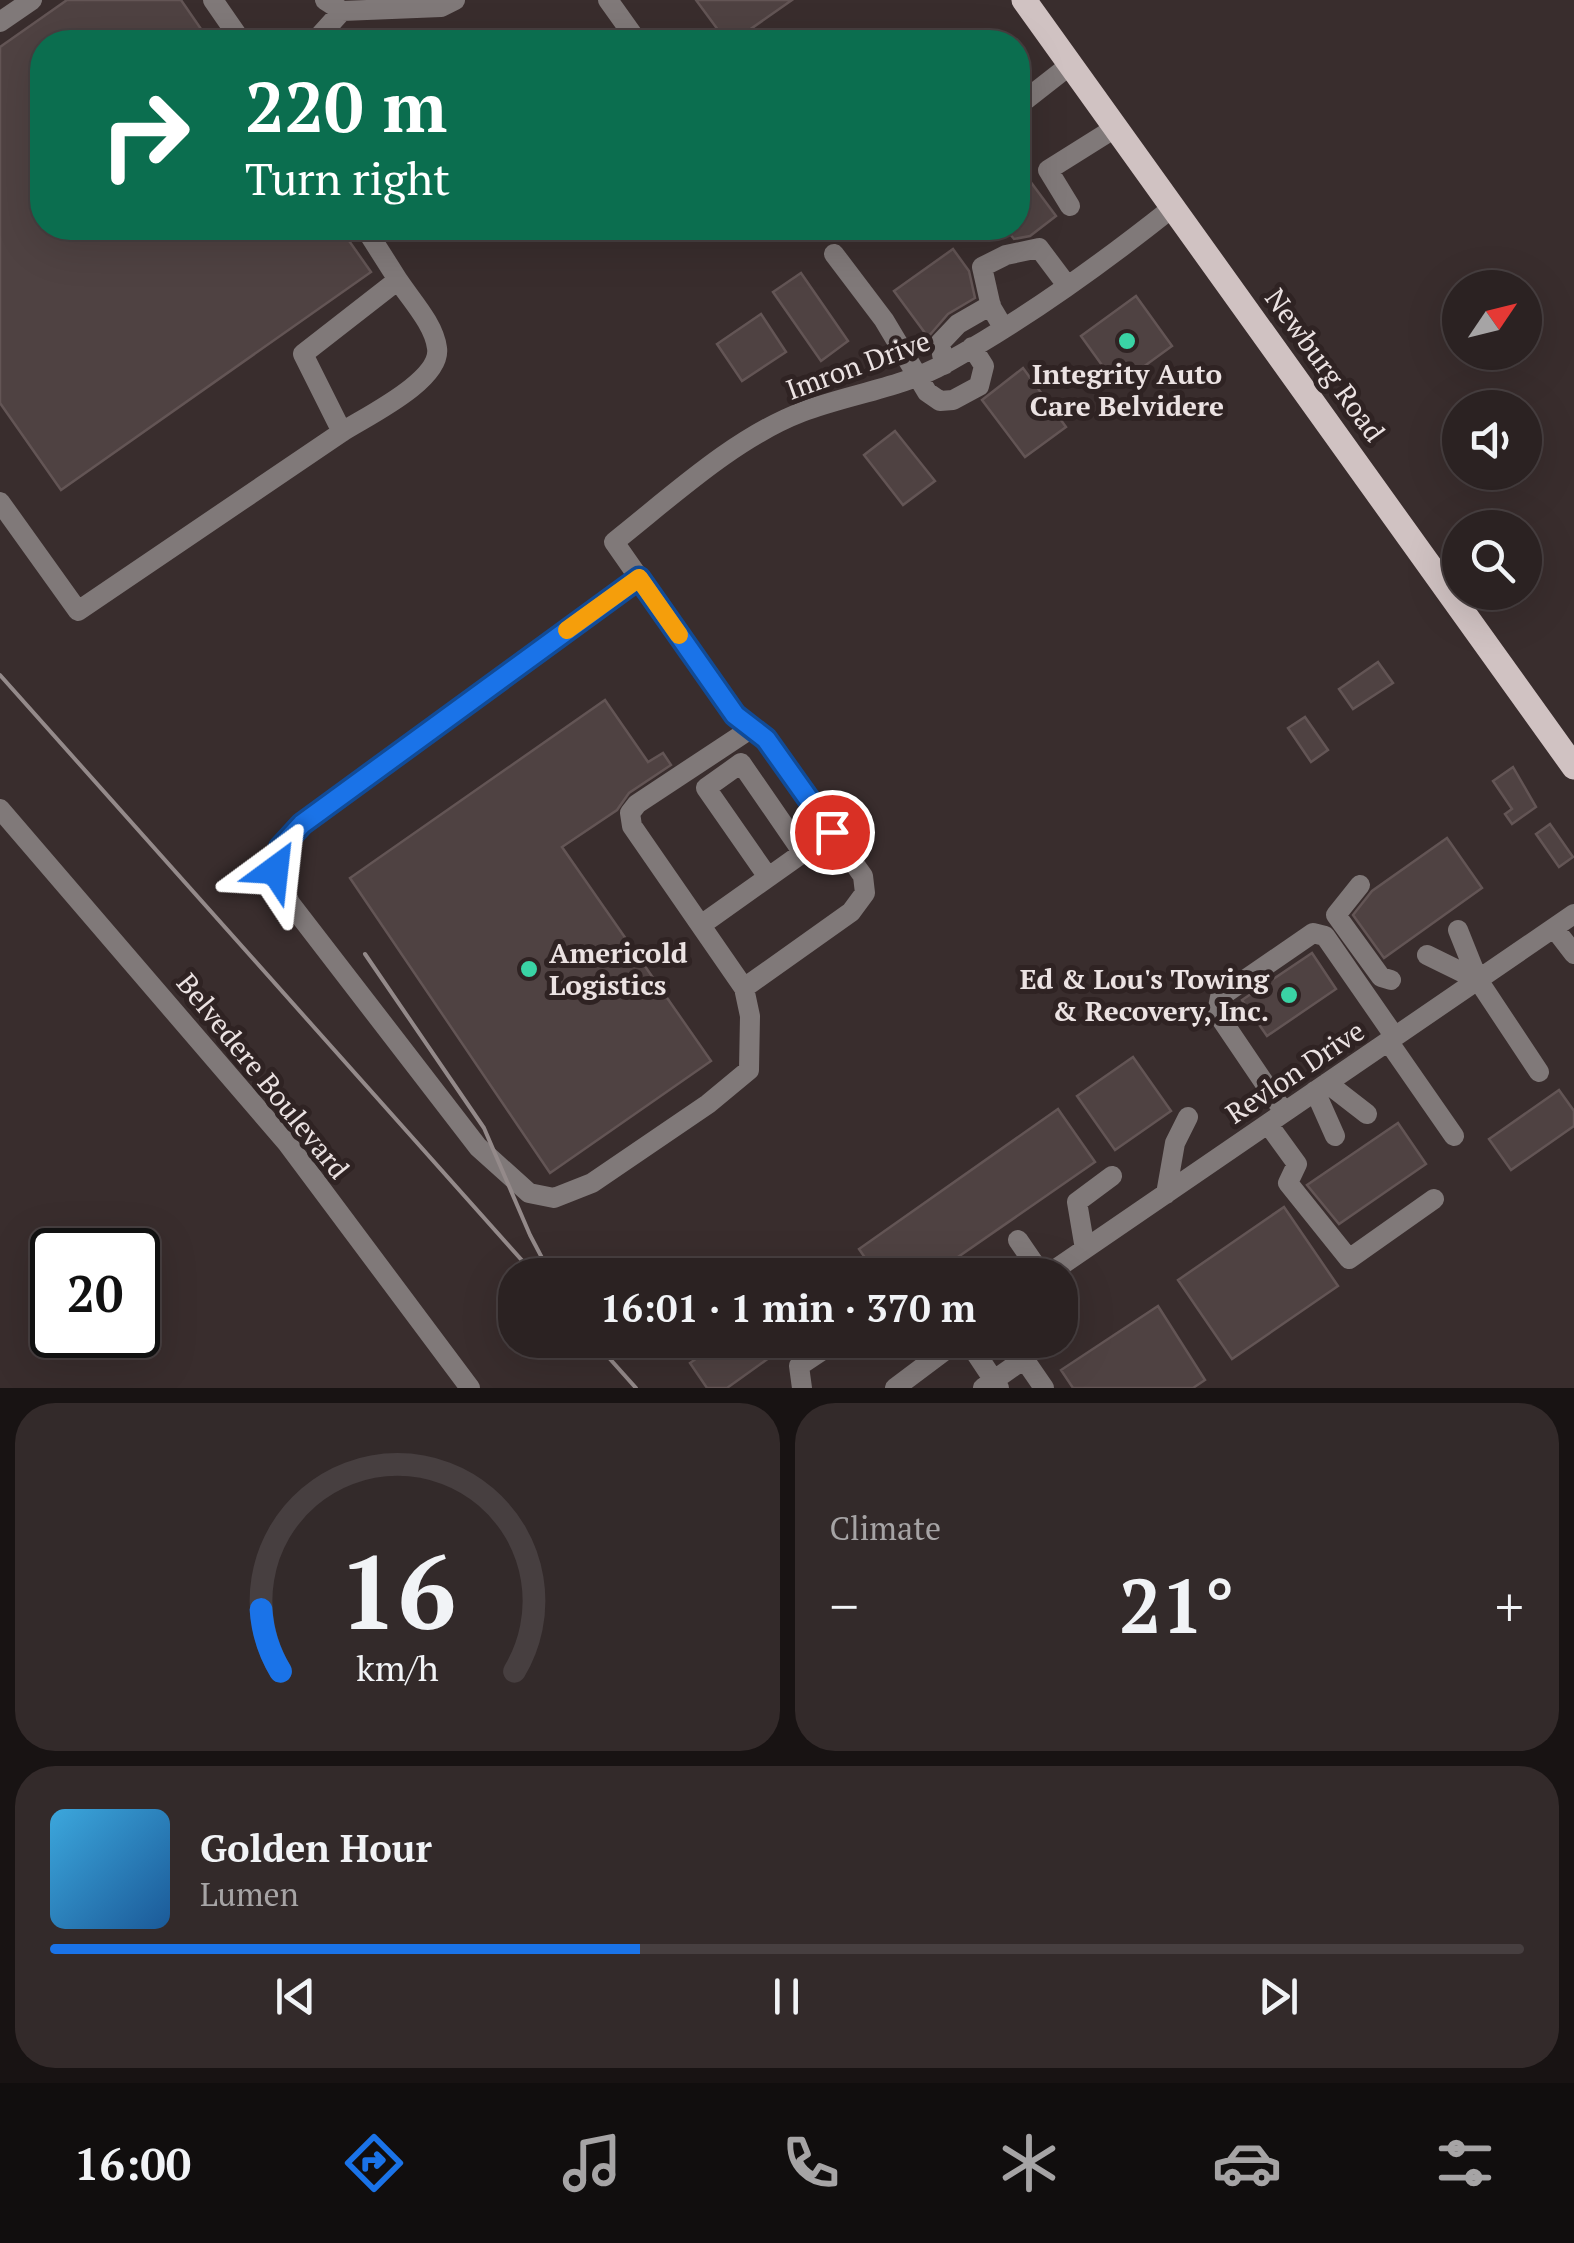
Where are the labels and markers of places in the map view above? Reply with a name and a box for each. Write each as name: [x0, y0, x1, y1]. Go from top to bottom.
marker: Integrity Auto Care Belvidere: [1116, 330, 1138, 352]
place label: Integrity Auto Care Belvidere: [1030, 355, 1224, 424]
pin: [790, 790, 875, 875]
place label: Americold Logistics: [549, 934, 688, 1003]
marker: Americold Logistics: [518, 958, 540, 980]
place label: Ed & Lou's Towing & Recovery, Inc.: [1020, 960, 1270, 1029]
marker: Ed & Lou's Towing & Recovery, Inc.: [1278, 984, 1300, 1006]

